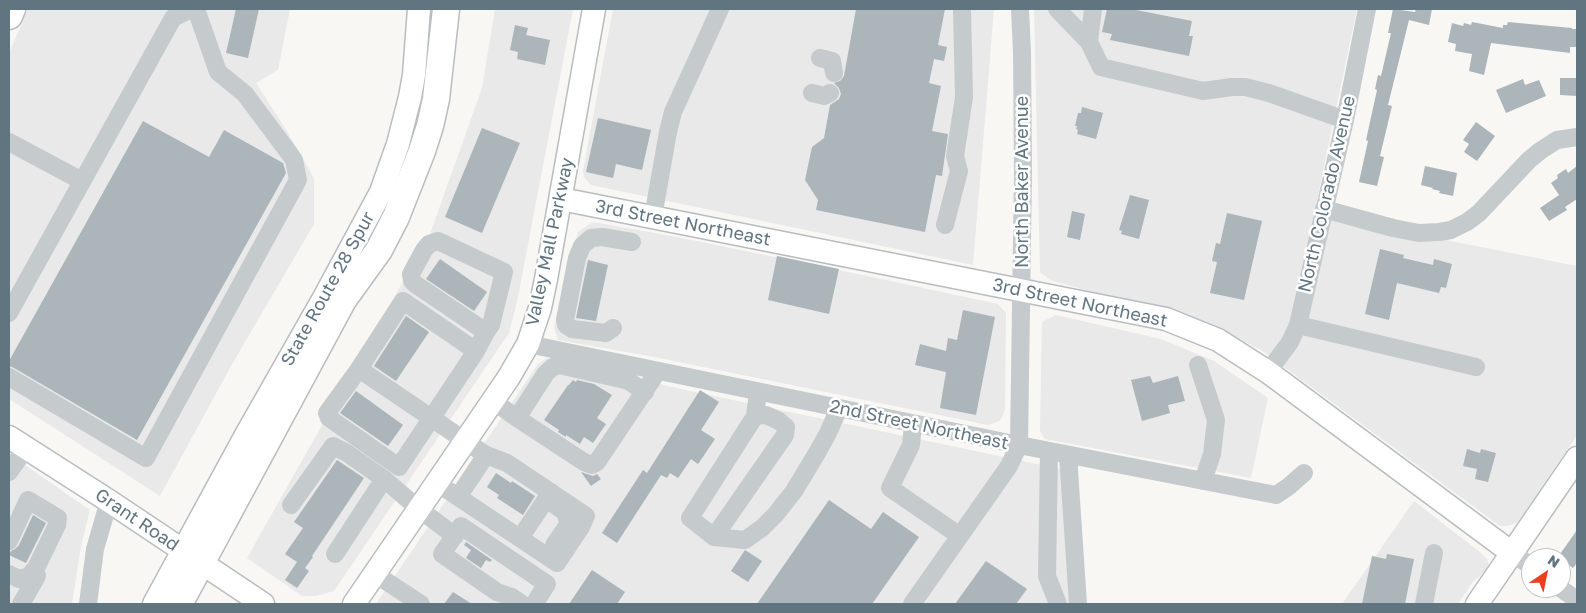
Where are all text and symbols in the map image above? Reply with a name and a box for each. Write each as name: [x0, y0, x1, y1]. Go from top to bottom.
street label: North Colorado Avenue: [1294, 94, 1360, 294]
street label: North Baker Avenue: [1011, 96, 1033, 268]
street label: Valley Mall Parkway: [522, 156, 578, 328]
street label: 3rd Street Northeast: [593, 195, 773, 251]
street label: State Route 28 Spur: [277, 208, 379, 370]
street label: 3rd Street Northeast: [991, 274, 1169, 332]
street label: 2nd Street Northeast: [828, 395, 1010, 455]
street label: Grant Road: [91, 484, 183, 556]
north arrow: [1521, 548, 1571, 598]
text: N: [1545, 551, 1563, 571]

